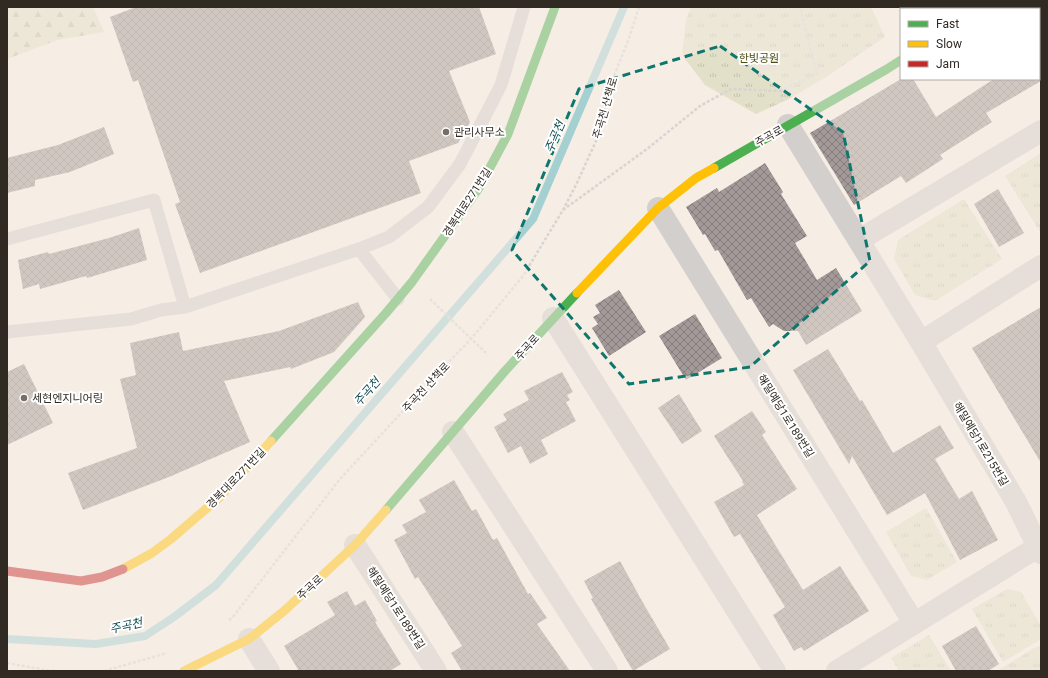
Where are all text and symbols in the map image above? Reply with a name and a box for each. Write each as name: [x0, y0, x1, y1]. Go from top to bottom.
legend: [900, 8, 1040, 80]
text: Fast: [936, 17, 959, 31]
text: Slow: [936, 37, 962, 51]
park label: 한빛공원: [739, 52, 779, 65]
text: Jam: [936, 57, 960, 71]
street label: 주곡천 산책로: [590, 76, 620, 140]
water label: 주곡천: [542, 117, 569, 155]
street label: 주곡로: [753, 123, 786, 150]
place label: 관리사무소: [454, 126, 505, 139]
marker: 관리사무소: [441, 127, 451, 137]
street label: 경복대로271번길: [440, 165, 494, 239]
street label: 주곡로: [512, 332, 542, 363]
street label: 주곡천 산책로: [400, 360, 453, 415]
street label: 해밀예당1로189번길: [755, 372, 816, 460]
water label: 주곡천: [351, 373, 384, 409]
place label: 세현엔지니어링: [32, 392, 103, 405]
marker: 세현엔지니어링: [19, 393, 29, 403]
street label: 해밀예당1로215번길: [950, 400, 1011, 489]
street label: 경복대로271번길: [204, 445, 269, 511]
street label: 해밀예당1로189번길: [364, 565, 427, 652]
street label: 주곡로: [295, 572, 326, 602]
water label: 주곡천: [108, 615, 146, 637]

